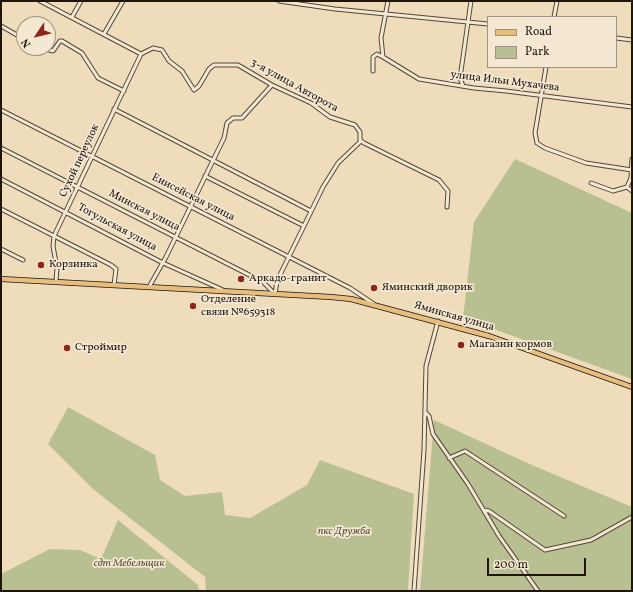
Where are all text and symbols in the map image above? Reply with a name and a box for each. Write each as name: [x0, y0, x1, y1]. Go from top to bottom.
north arrow: [16, 16, 56, 56]
legend: [487, 16, 617, 68]
text: Road: [525, 24, 552, 40]
text: N: [18, 35, 35, 50]
text: Park: [525, 44, 550, 60]
street label: 3-я улица Авторота: [248, 56, 340, 116]
street label: улица Ильи Мухачева: [450, 69, 560, 95]
street label: Сухой переулок: [57, 122, 103, 200]
street label: Енисейская улица: [149, 171, 237, 225]
street label: Минская улица: [106, 187, 182, 235]
street label: Тогульская улица: [75, 201, 159, 255]
place label: Корзинка: [49, 258, 98, 272]
marker: Корзинка: [36, 260, 46, 270]
place label: Аркадо-гранит: [249, 272, 327, 286]
marker: Аркадо-гранит: [236, 274, 246, 284]
place label: Яминский дворик: [382, 281, 473, 295]
marker: Яминский дворик: [369, 283, 379, 293]
place label: Отделение связи №659318: [201, 293, 275, 319]
street label: Яминская улица: [412, 299, 496, 335]
marker: Отделение связи №659318: [188, 301, 198, 311]
place label: Магазин кормов: [469, 338, 552, 352]
marker: Магазин кормов: [456, 340, 466, 350]
place label: Строймир: [75, 341, 127, 355]
marker: Строймир: [62, 343, 72, 353]
park label: пкс Дружба: [318, 525, 370, 539]
scale bar: [489, 550, 588, 576]
park label: сдт Мебельщик: [94, 557, 164, 571]
text: 200 m: [494, 557, 528, 573]

